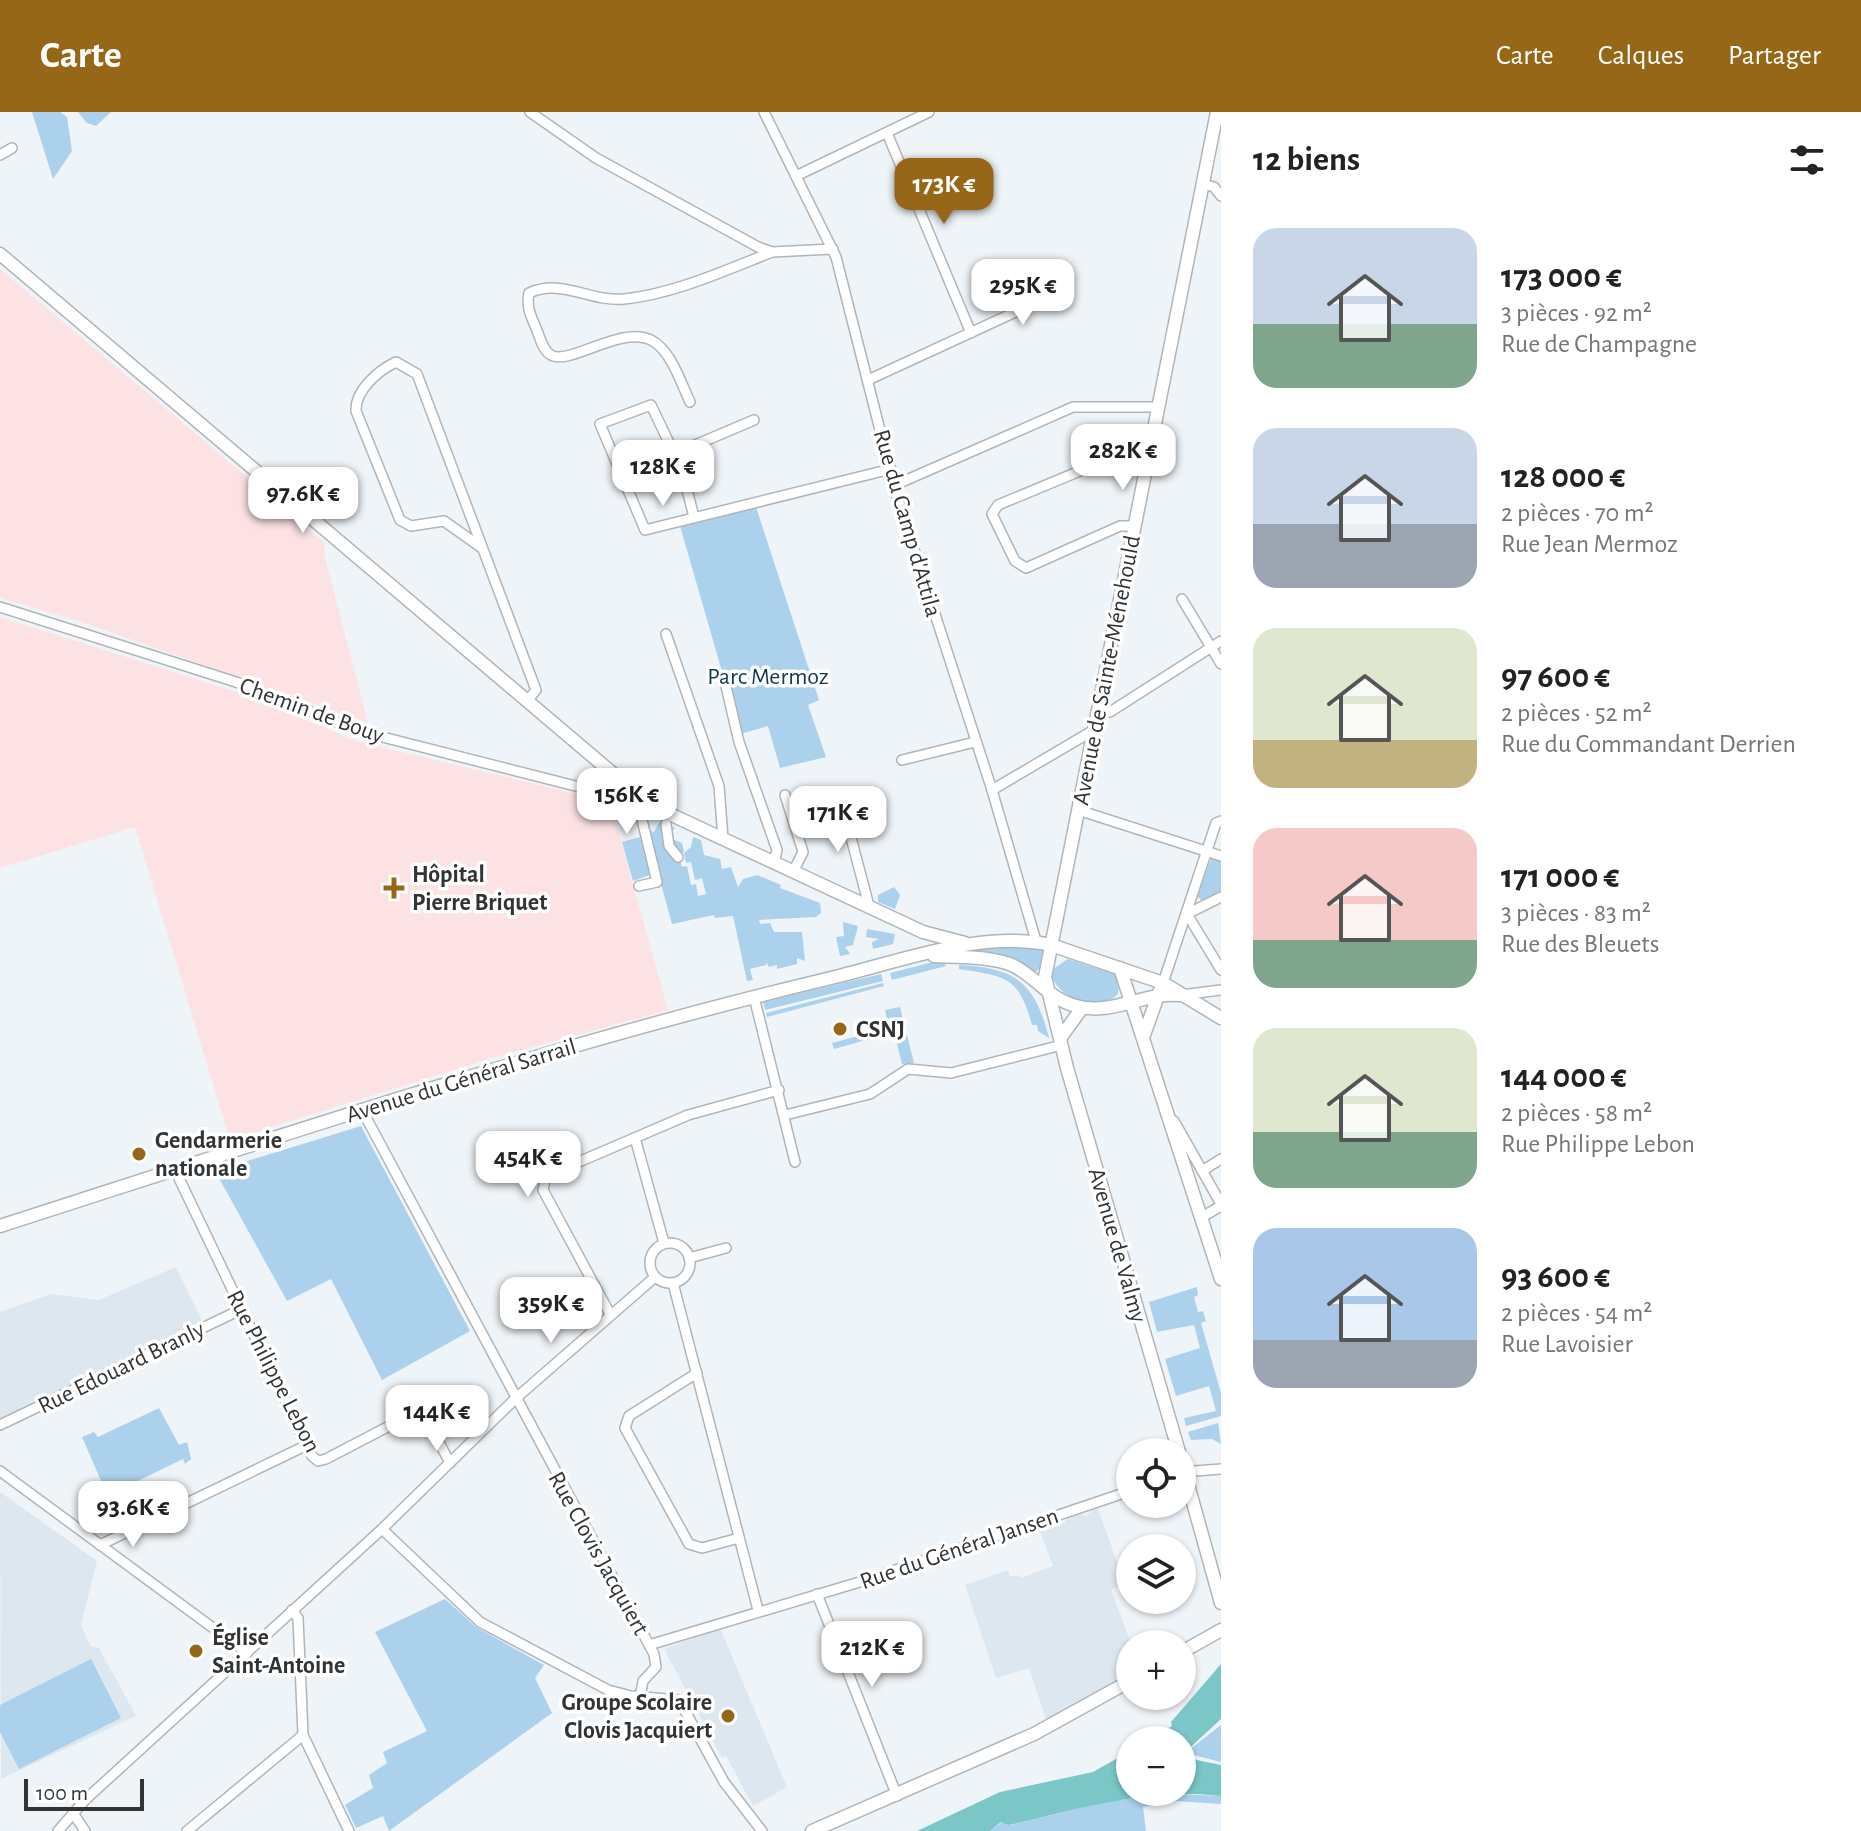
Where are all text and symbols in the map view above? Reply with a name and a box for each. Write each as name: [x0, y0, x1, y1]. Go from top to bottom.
text: Carte: [40, 37, 122, 75]
text: Carte: [1496, 42, 1554, 70]
text: Calques: [1598, 42, 1684, 70]
text: Partager: [1728, 42, 1821, 70]
icon: filters: [1785, 138, 1829, 182]
text: 12 biens: [1253, 143, 1360, 177]
pin: 173K €: [879, 158, 1009, 226]
text: 173K €: [912, 171, 976, 197]
pin: 295K €: [958, 259, 1088, 327]
icon: home: [1317, 260, 1413, 356]
text: 173 000 €: [1501, 260, 1622, 294]
text: 295K €: [989, 272, 1057, 298]
text: 3 pièces · 92 m²: [1501, 300, 1652, 326]
text: Rue de Champagne: [1501, 331, 1697, 357]
pin: 282K €: [1058, 424, 1188, 492]
street label: Rue du Camp d'Attila: [869, 427, 945, 620]
text: 282K €: [1089, 437, 1157, 463]
pin: 128K €: [598, 440, 728, 508]
text: 128K €: [630, 453, 696, 479]
icon: home: [1317, 460, 1413, 556]
text: 128 000 €: [1501, 460, 1625, 494]
pin: 97.6K €: [229, 467, 377, 535]
text: 97.6K €: [266, 480, 340, 506]
text: 2 pièces · 70 m²: [1501, 500, 1654, 526]
text: Rue Jean Mermoz: [1501, 531, 1678, 557]
street label: Avenue de Sainte-Ménehould: [1069, 533, 1145, 807]
icon: home: [1317, 660, 1413, 756]
text: 97 600 €: [1501, 660, 1610, 694]
park label: Parc Mermoz: [707, 665, 829, 689]
street label: Chemin de Bouy: [236, 674, 387, 748]
text: 2 pièces · 52 m²: [1501, 700, 1652, 726]
text: Rue du Commandant Derrien: [1501, 731, 1796, 757]
pin: 156K €: [562, 768, 692, 836]
text: 156K €: [595, 781, 659, 807]
pin: 171K €: [773, 786, 903, 854]
text: 171K €: [807, 799, 869, 825]
icon: home: [1317, 860, 1413, 956]
text: 171 000 €: [1501, 860, 1619, 894]
place label: Hôpital Pierre Briquet: [412, 863, 547, 915]
marker: Hôpital Pierre Briquet: [383, 877, 405, 899]
text: 3 pièces · 83 m²: [1501, 900, 1651, 926]
text: Rue des Bleuets: [1501, 931, 1659, 957]
place label: CSNJ: [856, 1018, 905, 1042]
marker: CSNJ: [831, 1020, 849, 1038]
street label: Avenue du Général Sarrail: [343, 1035, 579, 1127]
icon: home: [1317, 1060, 1413, 1156]
text: 144 000 €: [1501, 1060, 1627, 1094]
text: 2 pièces · 58 m²: [1501, 1100, 1652, 1126]
place label: Gendarmerie nationale: [155, 1129, 282, 1181]
pin: 454K €: [463, 1131, 593, 1199]
text: Rue Philippe Lebon: [1501, 1131, 1695, 1157]
text: 454K €: [494, 1144, 562, 1170]
marker: Gendarmerie nationale: [130, 1145, 148, 1163]
street label: Avenue de Valmy: [1084, 1165, 1151, 1325]
icon: home: [1317, 1260, 1413, 1356]
text: 93 600 €: [1501, 1260, 1610, 1294]
pin: 359K €: [486, 1277, 616, 1345]
street label: Rue Philippe Lebon: [222, 1286, 324, 1457]
text: 359K €: [518, 1290, 584, 1316]
text: 2 pièces · 54 m²: [1501, 1300, 1652, 1326]
street label: Rue Edouard Branly: [34, 1317, 208, 1419]
text: Rue Lavoisier: [1501, 1331, 1633, 1357]
pin: 144K €: [372, 1385, 502, 1453]
text: 144K €: [404, 1398, 470, 1424]
map controls: [1116, 1438, 1196, 1806]
button: locate: [1116, 1438, 1196, 1518]
street label: Rue Clovis Jacquiert: [543, 1468, 653, 1640]
pin: 93.6K €: [59, 1481, 207, 1549]
text: 93.6K €: [96, 1494, 170, 1520]
street label: Rue du Général Jansen: [857, 1504, 1062, 1594]
button: layers: [1116, 1534, 1196, 1614]
pin: 212K €: [807, 1621, 937, 1689]
place label: Église Saint-Antoine: [212, 1622, 345, 1678]
button: +: [1116, 1630, 1196, 1710]
text: 212K €: [839, 1634, 905, 1660]
marker: Église Saint-Antoine: [187, 1642, 205, 1660]
place label: Groupe Scolaire Clovis Jacquiert: [562, 1691, 712, 1743]
marker: Groupe Scolaire Clovis Jacquiert: [719, 1707, 737, 1725]
button: −: [1116, 1726, 1196, 1806]
scale bar: [24, 1775, 144, 1811]
text: 100 m: [36, 1782, 88, 1804]

